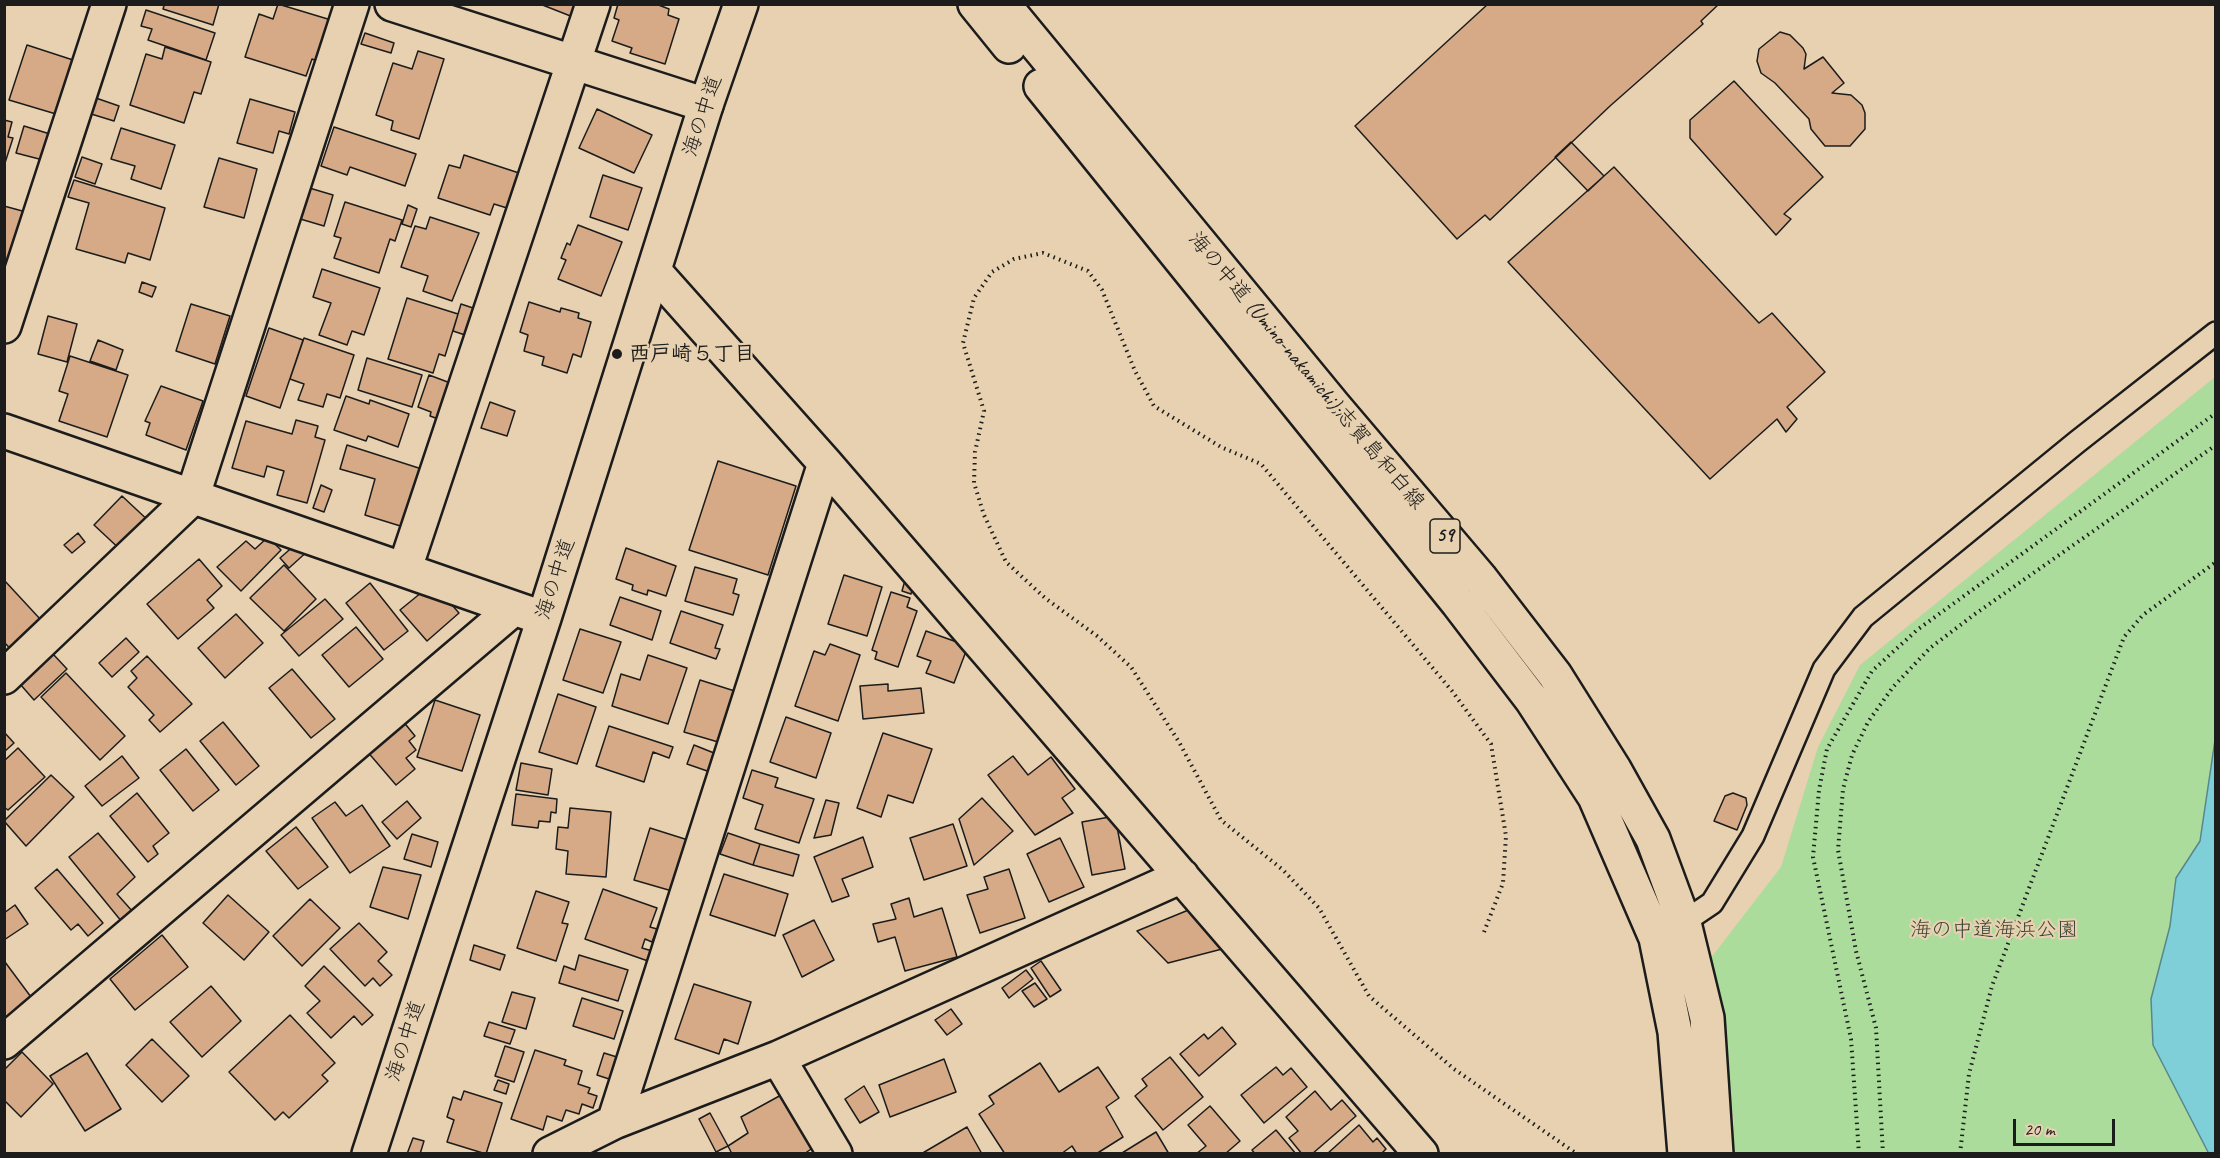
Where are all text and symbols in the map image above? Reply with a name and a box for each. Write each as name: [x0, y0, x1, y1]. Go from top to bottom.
street label: 海の中道: [678, 72, 728, 160]
street label: 海の中道 (Umino-nakamichi);志賀島和白線: [1182, 227, 1430, 515]
place label: 西戸崎５丁目: [629, 341, 755, 367]
marker: 西戸崎５丁目: [610, 347, 624, 361]
road number: 59: [1430, 519, 1460, 553]
street label: 海の中道: [531, 535, 581, 623]
park label: 海の中道海浜公園: [1910, 917, 2078, 943]
street label: 海の中道: [381, 997, 431, 1085]
scale bar: [2016, 1107, 2118, 1145]
text: 20 m: [2024, 1118, 2055, 1140]

